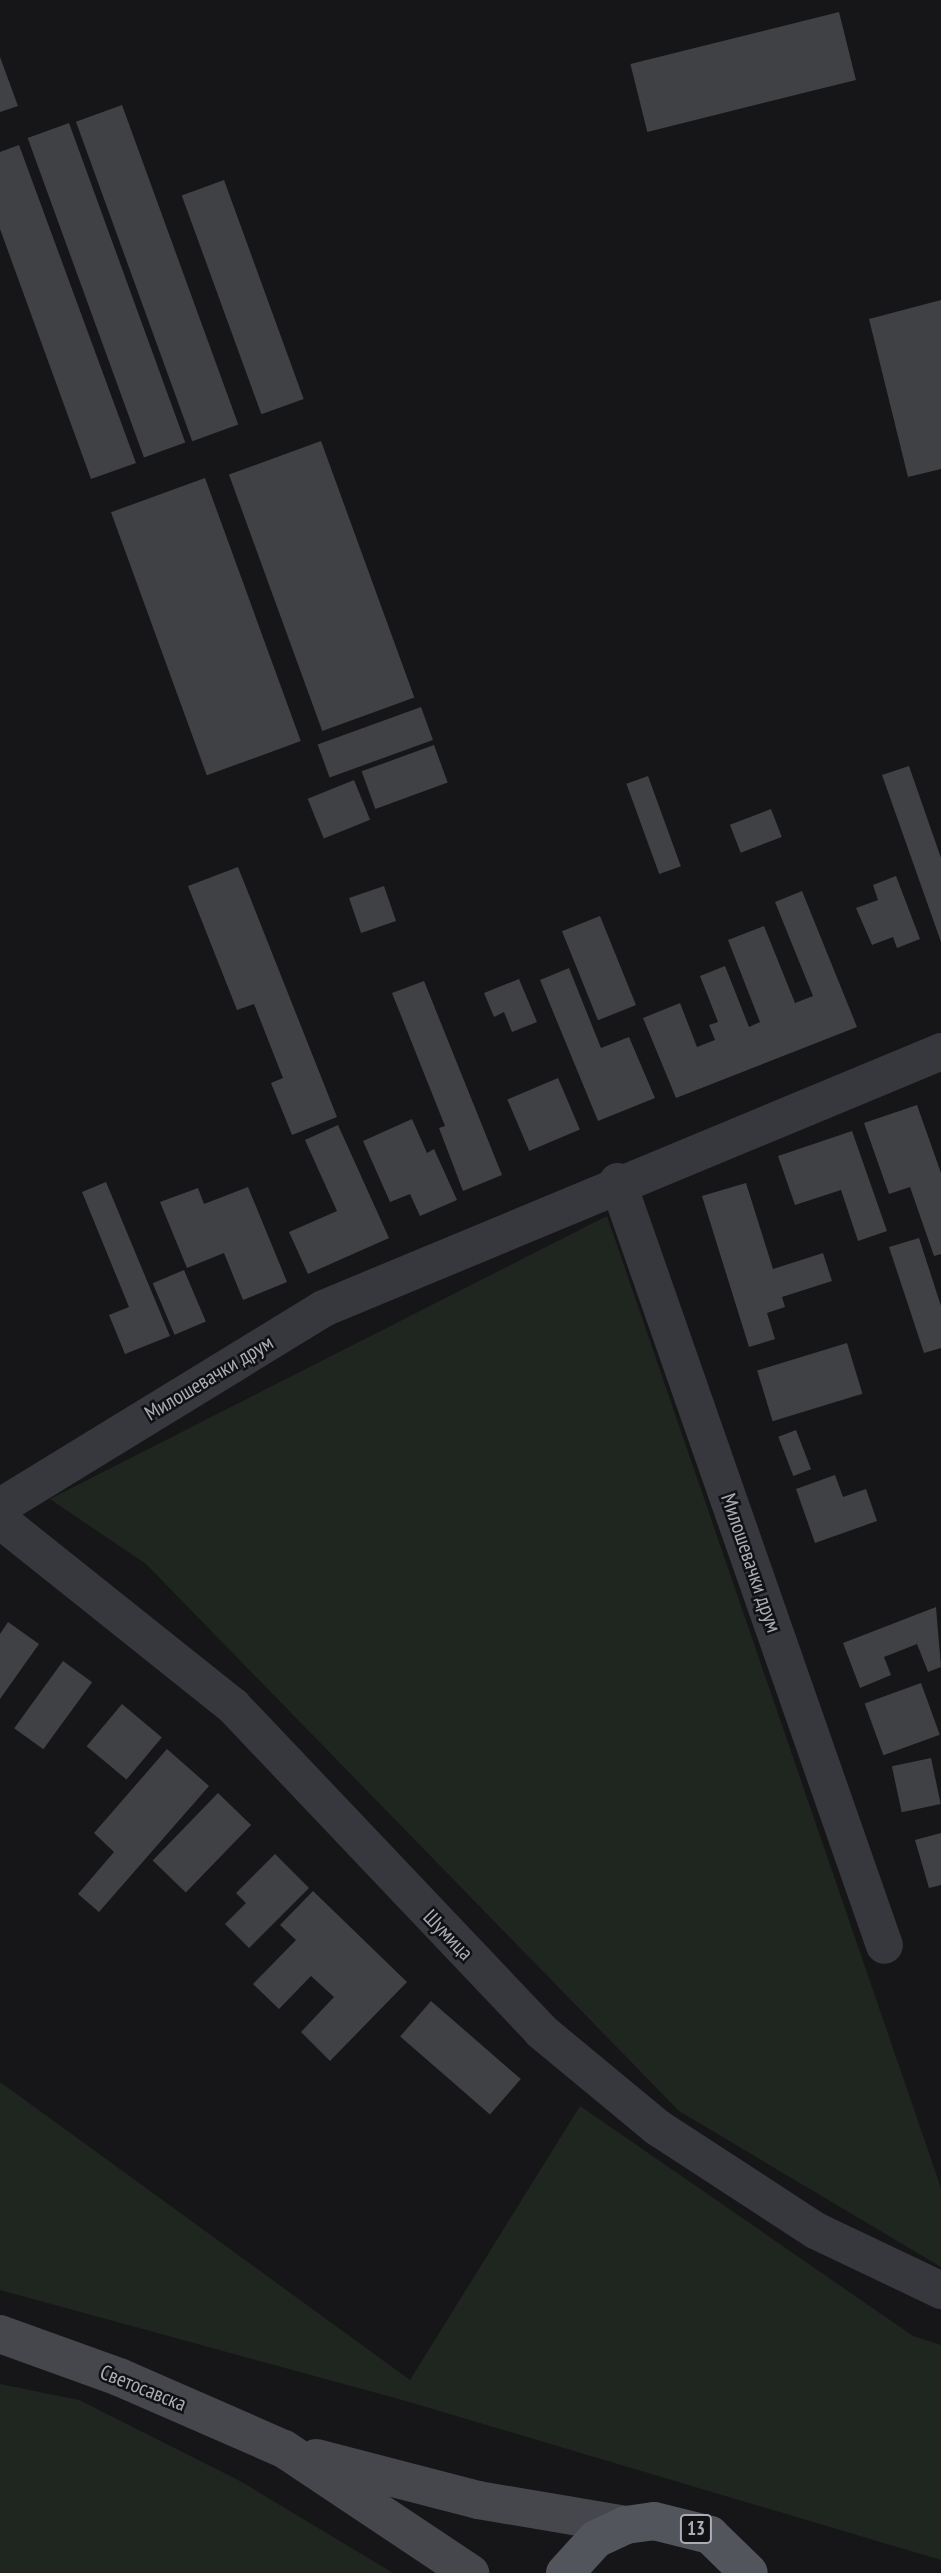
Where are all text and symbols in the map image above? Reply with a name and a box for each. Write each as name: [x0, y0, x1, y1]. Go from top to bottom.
street label: Милошевачки друм: [140, 1330, 278, 1426]
street label: Милошевачки друм: [715, 1490, 787, 1636]
street label: Шумица: [418, 1905, 478, 1965]
street label: Светосавска: [96, 2359, 190, 2417]
road number: 13: [678, 2514, 714, 2544]

